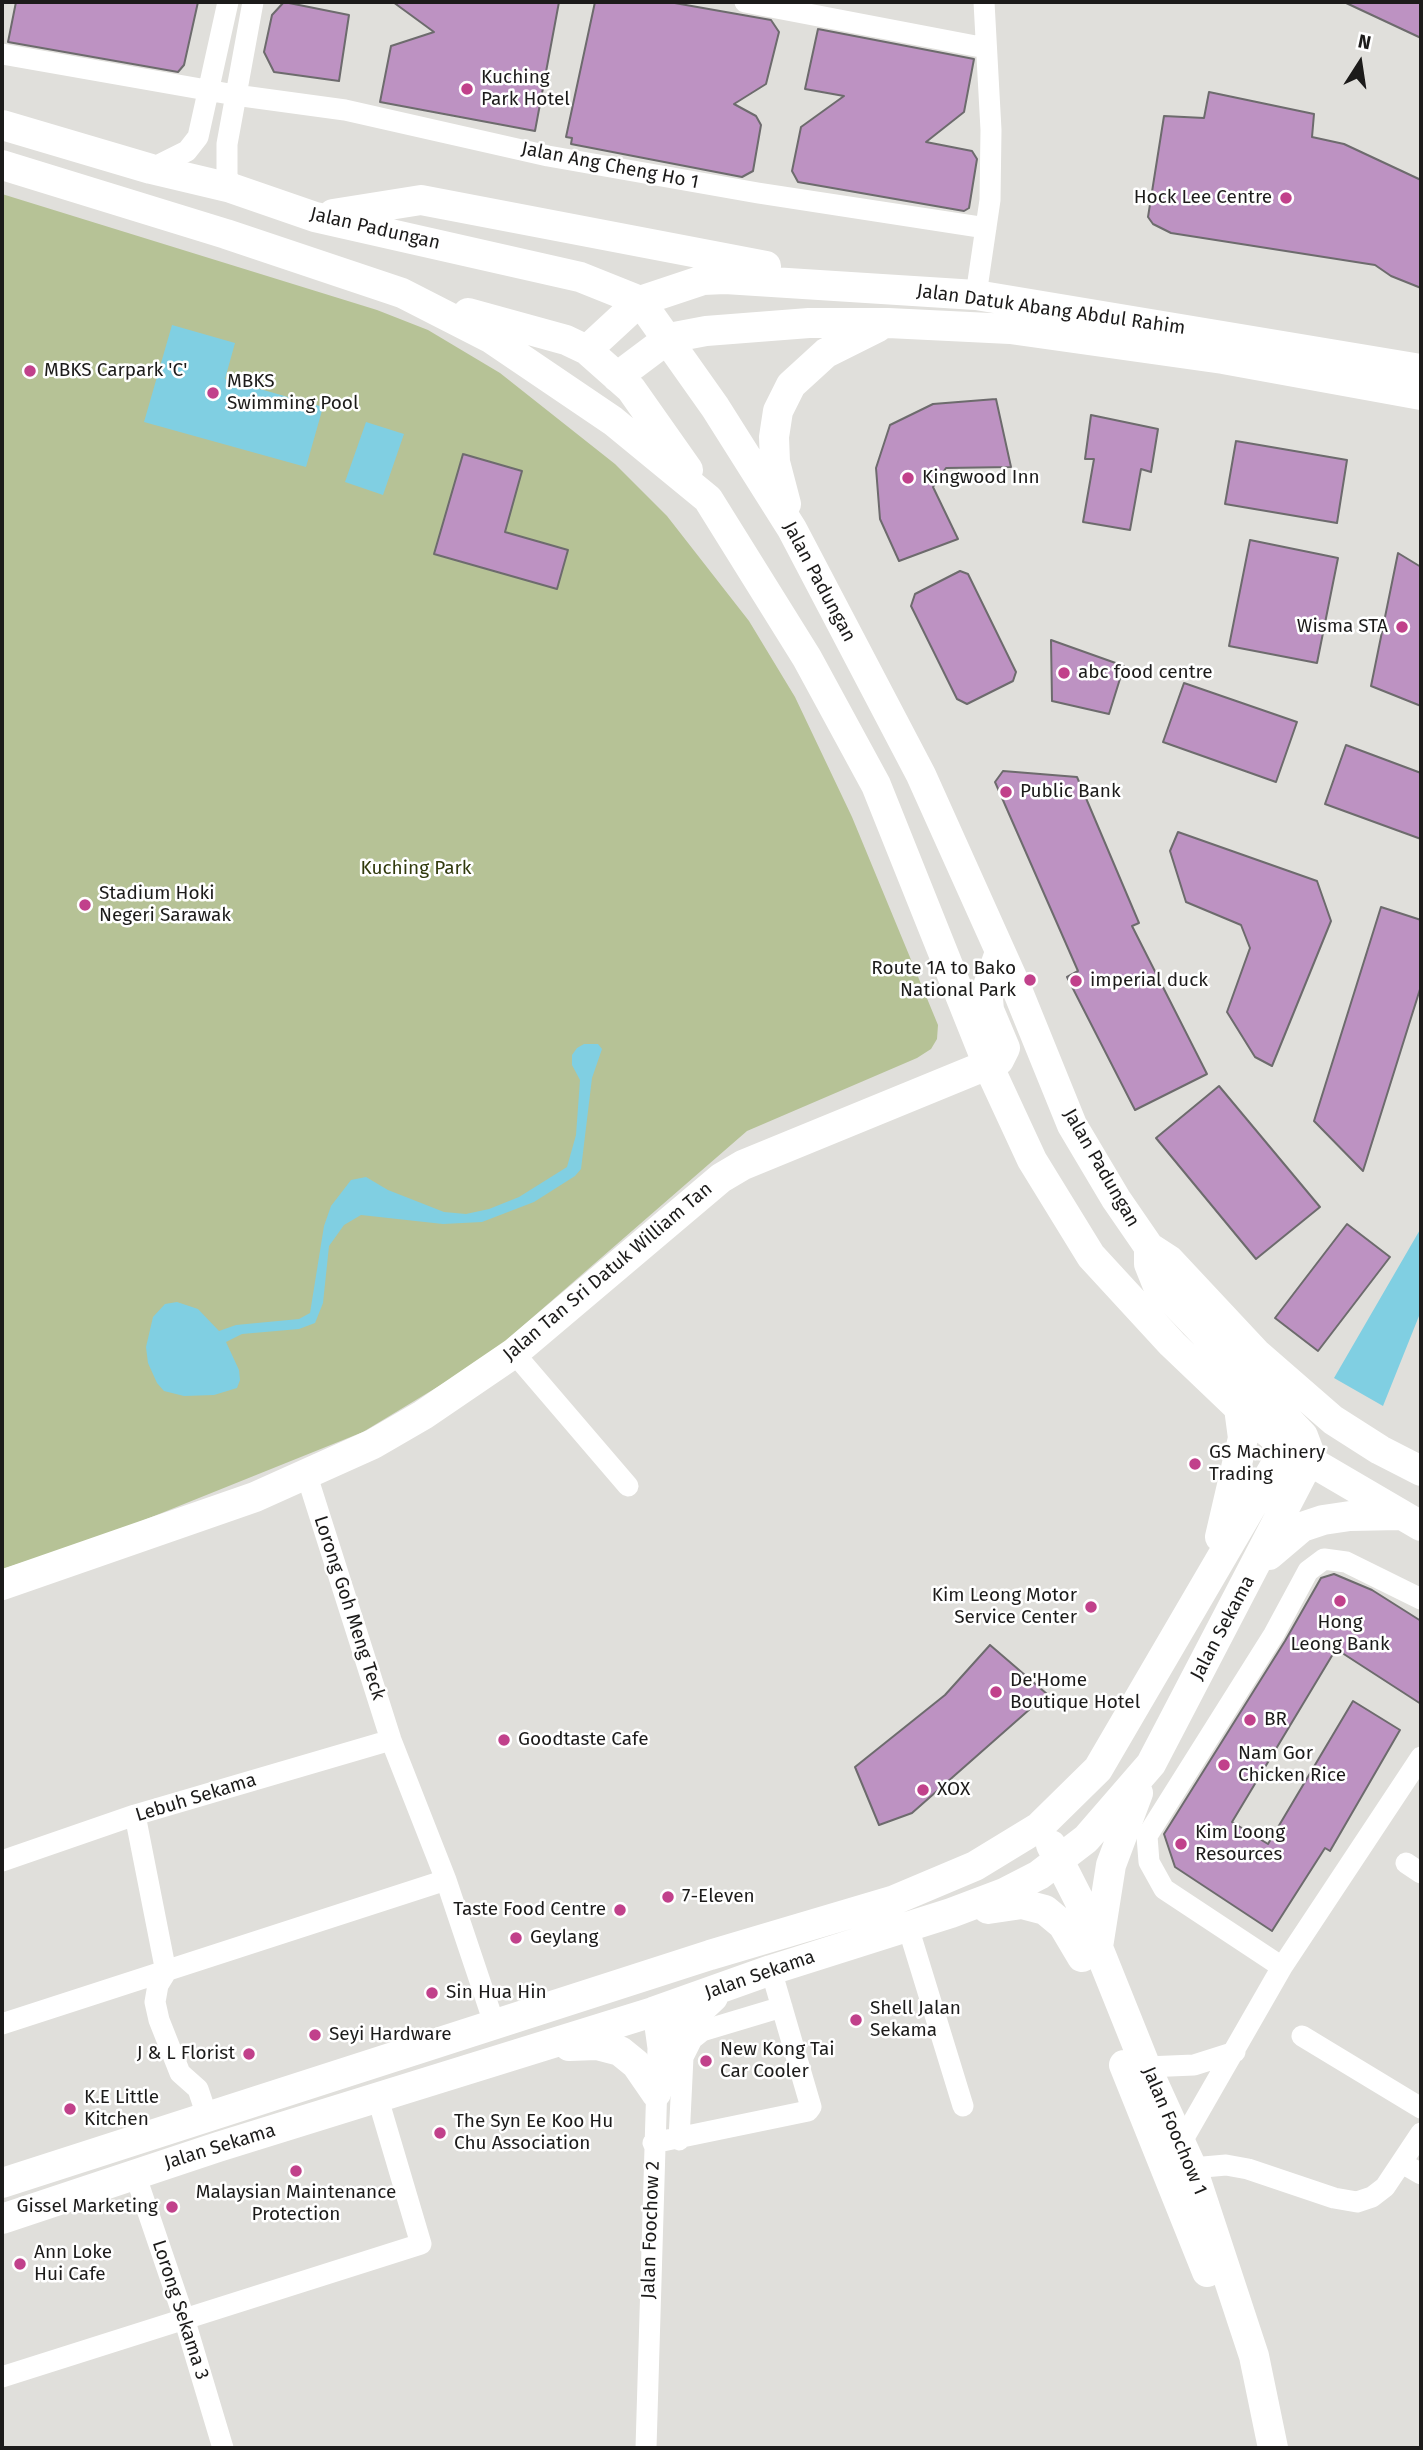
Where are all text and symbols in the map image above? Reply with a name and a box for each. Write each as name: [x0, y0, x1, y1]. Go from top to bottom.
north arrow: [1325, 28, 1395, 98]
text: N: [1356, 29, 1373, 55]
place label: Kuching Park Hotel: [481, 67, 570, 111]
marker: Kuching Park Hotel: [459, 81, 475, 97]
street label: Jalan Ang Cheng Ho 1: [519, 138, 701, 194]
place label: Hock Lee Centre: [1134, 187, 1272, 209]
marker: Hock Lee Centre: [1278, 190, 1294, 206]
street label: Jalan Padungan: [308, 203, 442, 255]
street label: Jalan Datuk Abang Abdul Rahim: [915, 280, 1187, 340]
place label: MBKS Carpark 'C': [44, 360, 187, 382]
marker: MBKS Carpark 'C': [22, 363, 38, 379]
place label: MBKS Swimming Pool: [227, 371, 359, 415]
marker: MBKS Swimming Pool: [205, 385, 221, 401]
place label: Kingwood Inn: [922, 467, 1040, 489]
marker: Kingwood Inn: [900, 470, 916, 486]
street label: Jalan Padungan: [778, 518, 860, 646]
place label: Wisma STA: [1297, 616, 1388, 638]
marker: Wisma STA: [1394, 619, 1410, 635]
place label: abc food centre: [1078, 662, 1213, 684]
marker: abc food centre: [1056, 665, 1072, 681]
place label: Public Bank: [1020, 781, 1121, 803]
marker: Public Bank: [998, 784, 1014, 800]
park label: Kuching Park: [360, 858, 472, 880]
place label: Stadium Hoki Negeri Sarawak: [99, 883, 231, 927]
marker: Stadium Hoki Negeri Sarawak: [77, 897, 93, 913]
place label: Route 1A to Bako National Park: [871, 958, 1016, 1002]
place label: imperial duck: [1090, 970, 1208, 992]
marker: Route 1A to Bako National Park: [1022, 972, 1038, 988]
marker: imperial duck: [1068, 973, 1084, 989]
street label: Jalan Padungan: [1058, 1105, 1144, 1231]
street label: Jalan Tan Sri Datuk William Tan: [499, 1178, 717, 1366]
place label: GS Machinery Trading: [1209, 1442, 1325, 1486]
marker: GS Machinery Trading: [1187, 1456, 1203, 1472]
street label: Lorong Goh Meng Teck: [308, 1513, 390, 1703]
street label: Jalan Sekama: [1186, 1572, 1260, 1684]
place label: Kim Leong Motor Service Center: [932, 1585, 1077, 1629]
marker: Hong Leong Bank: [1332, 1593, 1348, 1609]
marker: Kim Leong Motor Service Center: [1083, 1599, 1099, 1615]
place label: Hong Leong Bank: [1290, 1612, 1390, 1656]
place label: De'Home Boutique Hotel: [1010, 1670, 1140, 1714]
marker: De'Home Boutique Hotel: [988, 1684, 1004, 1700]
place label: BR: [1264, 1709, 1287, 1731]
marker: BR: [1242, 1712, 1258, 1728]
place label: Goodtaste Cafe: [518, 1729, 649, 1751]
marker: Goodtaste Cafe: [496, 1732, 512, 1748]
place label: Nam Gor Chicken Rice: [1238, 1743, 1346, 1787]
marker: Nam Gor Chicken Rice: [1216, 1757, 1232, 1773]
street label: Lebuh Sekama: [133, 1769, 259, 1827]
place label: XOX: [937, 1779, 970, 1801]
marker: XOX: [915, 1782, 931, 1798]
place label: Kim Loong Resources: [1195, 1822, 1285, 1866]
marker: Kim Loong Resources: [1173, 1836, 1189, 1852]
place label: 7-Eleven: [682, 1886, 755, 1908]
marker: 7-Eleven: [660, 1889, 676, 1905]
place label: Taste Food Centre: [453, 1899, 606, 1921]
marker: Taste Food Centre: [612, 1902, 628, 1918]
place label: Geylang: [530, 1927, 598, 1949]
marker: Geylang: [508, 1930, 524, 1946]
street label: Jalan Sekama: [702, 1945, 818, 2005]
place label: Sin Hua Hin: [446, 1982, 547, 2004]
marker: Sin Hua Hin: [424, 1985, 440, 2001]
place label: Shell Jalan Sekama: [870, 1998, 961, 2042]
marker: Shell Jalan Sekama: [848, 2012, 864, 2028]
place label: Seyi Hardware: [329, 2024, 452, 2046]
marker: Seyi Hardware: [307, 2027, 323, 2043]
place label: New Kong Tai Car Cooler: [720, 2039, 835, 2083]
place label: J & L Florist: [137, 2043, 235, 2065]
marker: J & L Florist: [241, 2046, 257, 2062]
marker: New Kong Tai Car Cooler: [698, 2053, 714, 2069]
street label: Jalan Foochow 1: [1137, 2064, 1211, 2198]
place label: K.E Little Kitchen: [84, 2087, 159, 2131]
marker: K.E Little Kitchen: [62, 2101, 78, 2117]
place label: The Syn Ee Koo Hu Chu Association: [454, 2111, 613, 2155]
street label: Jalan Sekama: [162, 2119, 278, 2175]
marker: The Syn Ee Koo Hu Chu Association: [432, 2125, 448, 2141]
street label: Jalan Foochow 2: [637, 2161, 665, 2299]
marker: Malaysian Maintenance Protection: [288, 2163, 304, 2179]
place label: Malaysian Maintenance Protection: [196, 2182, 396, 2226]
place label: Gissel Marketing: [17, 2196, 158, 2218]
marker: Gissel Marketing: [164, 2199, 180, 2215]
street label: Lorong Sekama 3: [147, 2237, 213, 2383]
place label: Ann Loke Hui Cafe: [34, 2242, 112, 2286]
marker: Ann Loke Hui Cafe: [12, 2256, 28, 2272]

